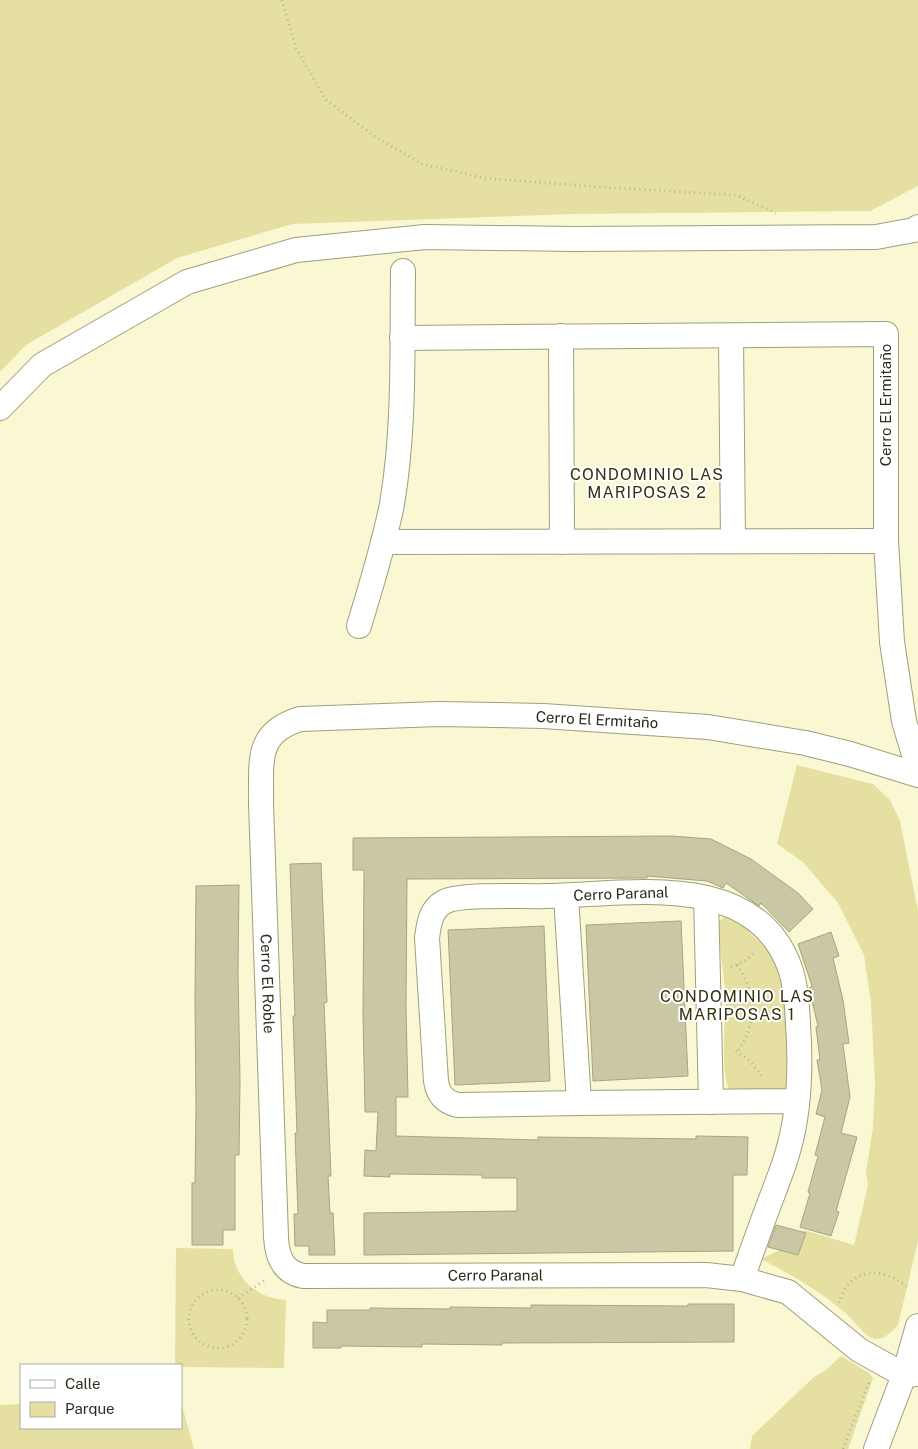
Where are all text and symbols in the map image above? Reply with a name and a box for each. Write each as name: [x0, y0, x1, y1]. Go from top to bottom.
street label: Cerro El Ermitaño: [877, 344, 894, 466]
district label: CONDOMINIO LAS MARIPOSAS 2: [570, 465, 724, 502]
street label: Cerro El Ermitaño: [535, 708, 659, 731]
street label: Cerro Paranal: [573, 883, 669, 904]
street label: Cerro El Roble: [258, 933, 278, 1034]
district label: CONDOMINIO LAS MARIPOSAS 1: [660, 987, 814, 1024]
street label: Cerro Paranal: [448, 1266, 543, 1284]
legend: [20, 1364, 182, 1429]
text: Calle: [65, 1375, 101, 1392]
text: Parque: [65, 1400, 115, 1417]

